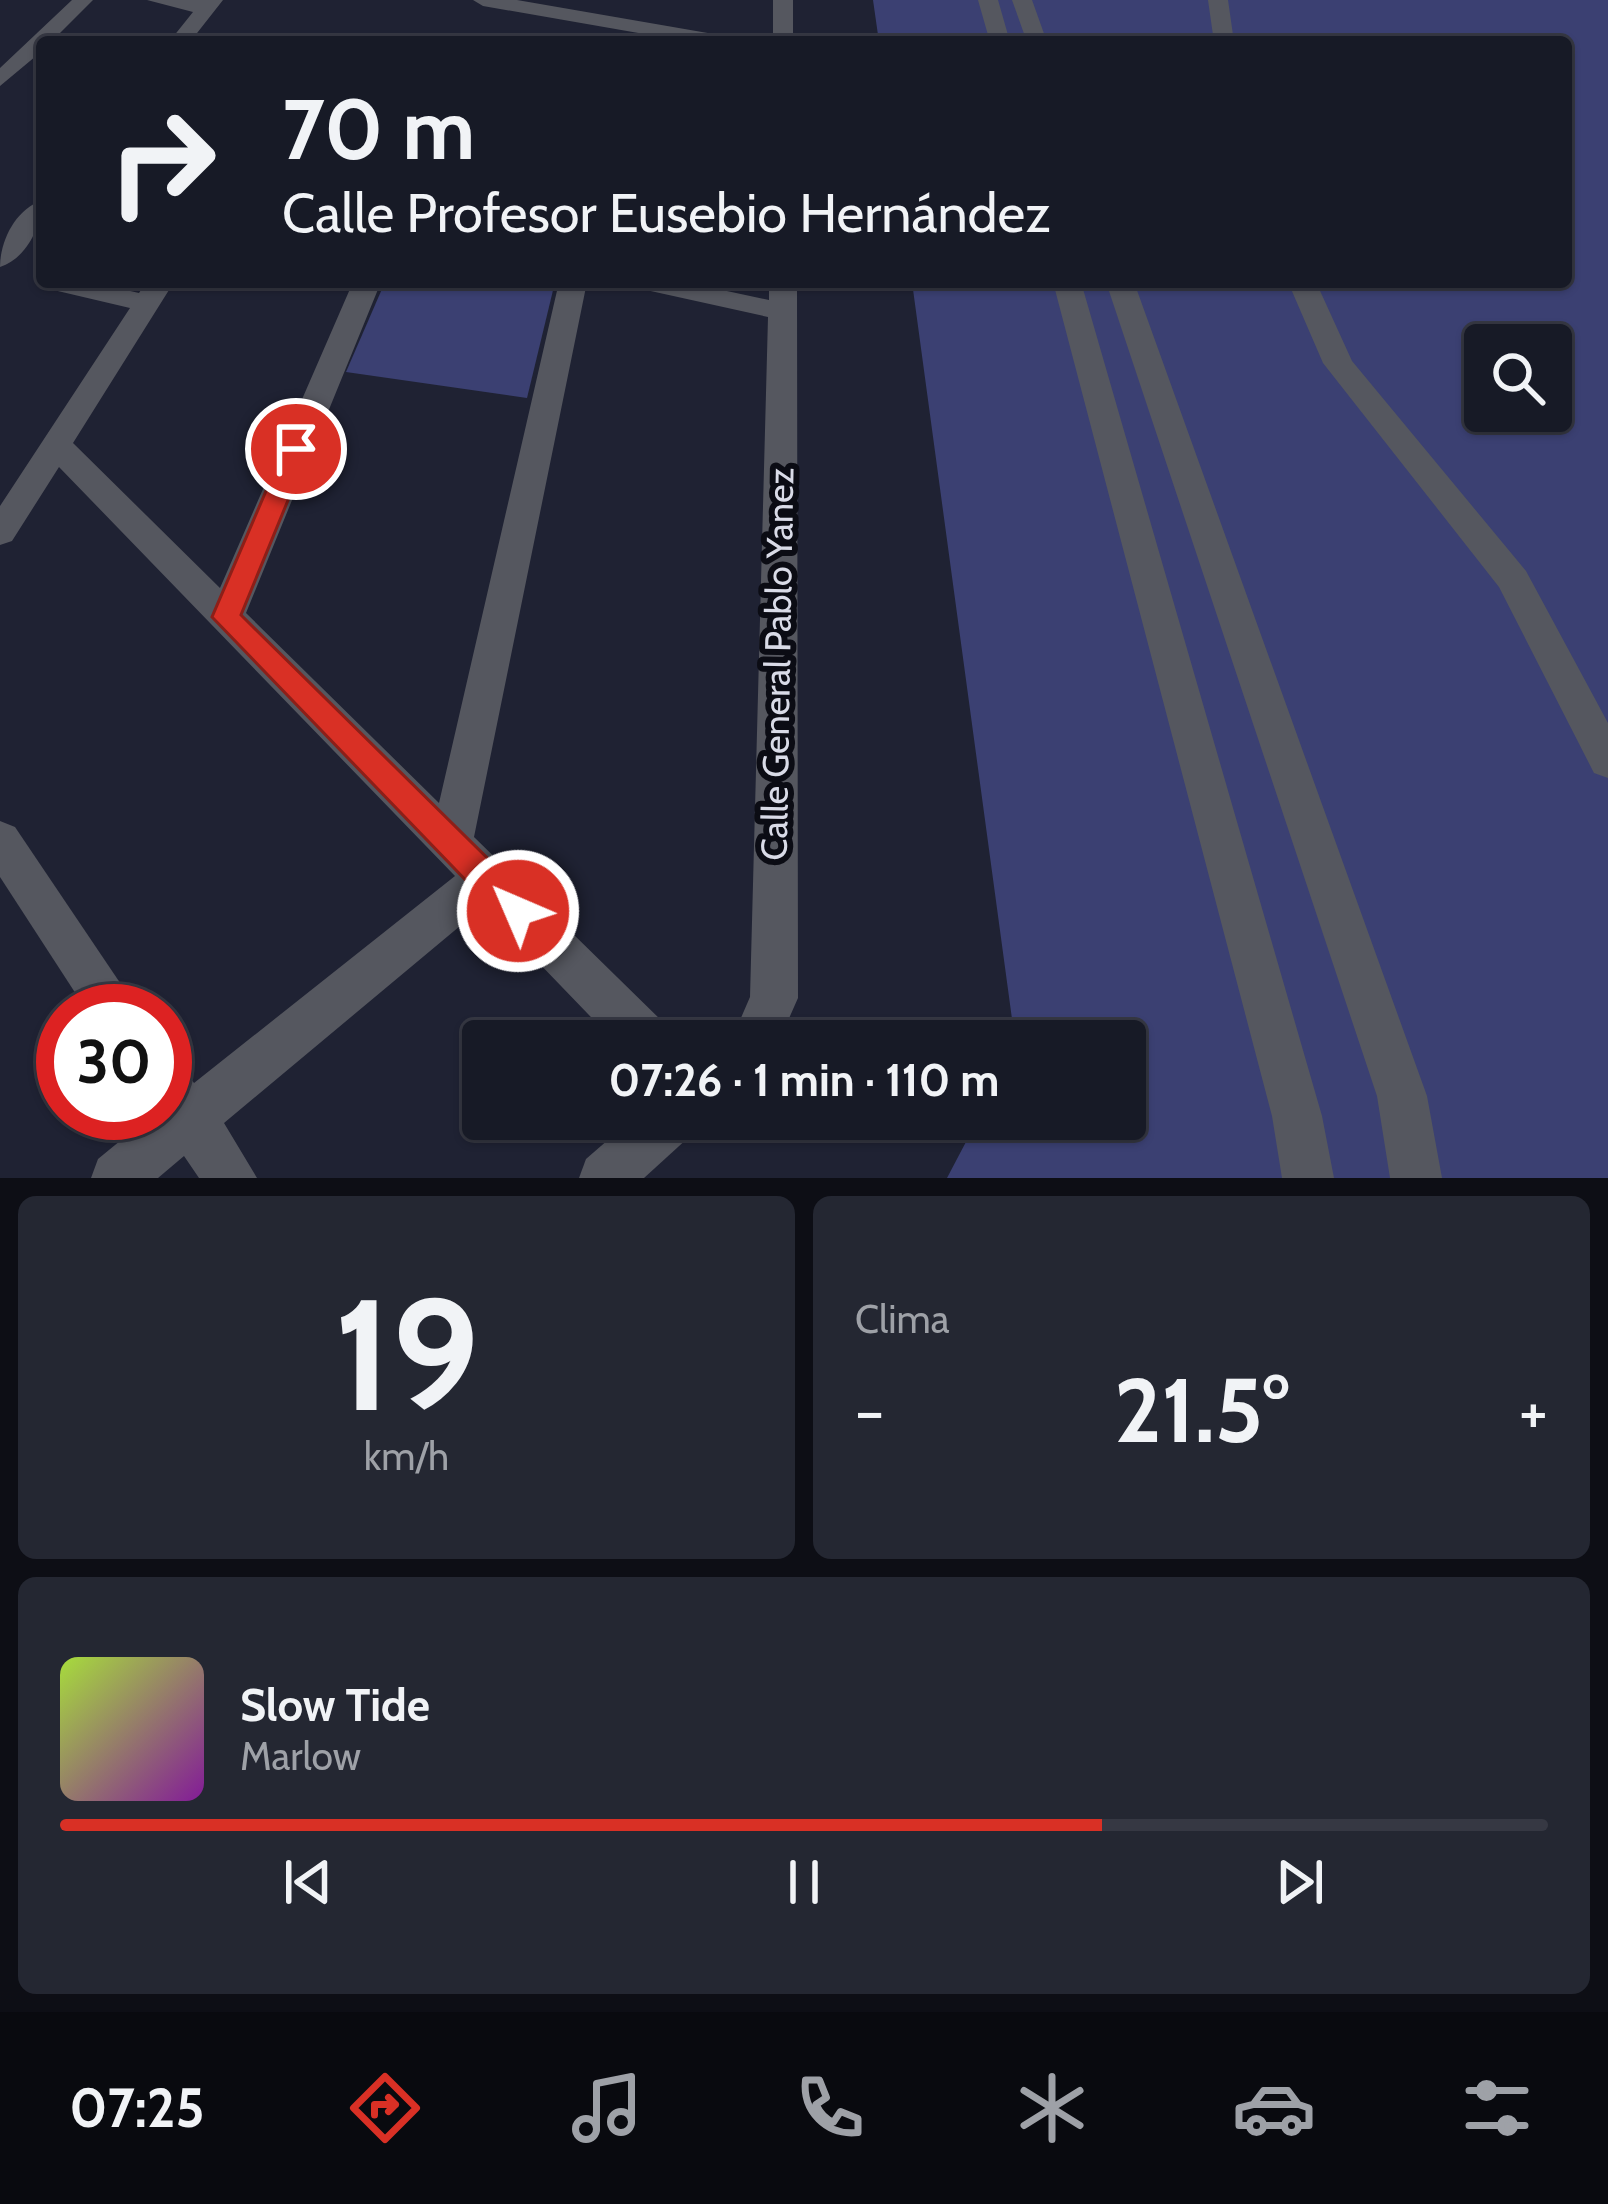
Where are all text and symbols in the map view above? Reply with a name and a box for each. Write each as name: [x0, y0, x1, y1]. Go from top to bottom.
text: 70 m: [282, 78, 475, 180]
icon: right: [84, 84, 240, 240]
text: Calle Profesor Eusebio Hernández: [282, 180, 1051, 246]
map controls: [1464, 324, 1572, 432]
button: search: [1464, 324, 1572, 432]
pin: [245, 398, 347, 500]
icon: arrive: [263, 416, 329, 482]
street label: Calle General Pablo Yanez: [752, 467, 802, 861]
position arrow: [455, 848, 581, 974]
speed limit sign: 30: [36, 984, 192, 1140]
text: 07:26 · 1 min · 110 m: [609, 1053, 999, 1107]
text: 19: [334, 1259, 479, 1449]
text: Clima: [855, 1295, 949, 1343]
text: 21.5°: [1114, 1355, 1289, 1465]
text: −: [855, 1370, 884, 1451]
text: +: [1519, 1370, 1548, 1451]
text: km/h: [364, 1432, 449, 1480]
text: Slow Tide: [240, 1678, 430, 1732]
text: Marlow: [240, 1732, 361, 1780]
icon: previous: [275, 1849, 341, 1915]
icon: pause: [771, 1849, 837, 1915]
icon: next: [1267, 1849, 1333, 1915]
icon: directions: [343, 2066, 427, 2150]
icon: music: [565, 2066, 649, 2150]
icon: phone: [788, 2066, 872, 2150]
icon: climate: [1010, 2066, 1094, 2150]
icon: car: [1232, 2066, 1316, 2150]
icon: filters: [1455, 2066, 1539, 2150]
text: 07:25: [69, 2075, 204, 2141]

